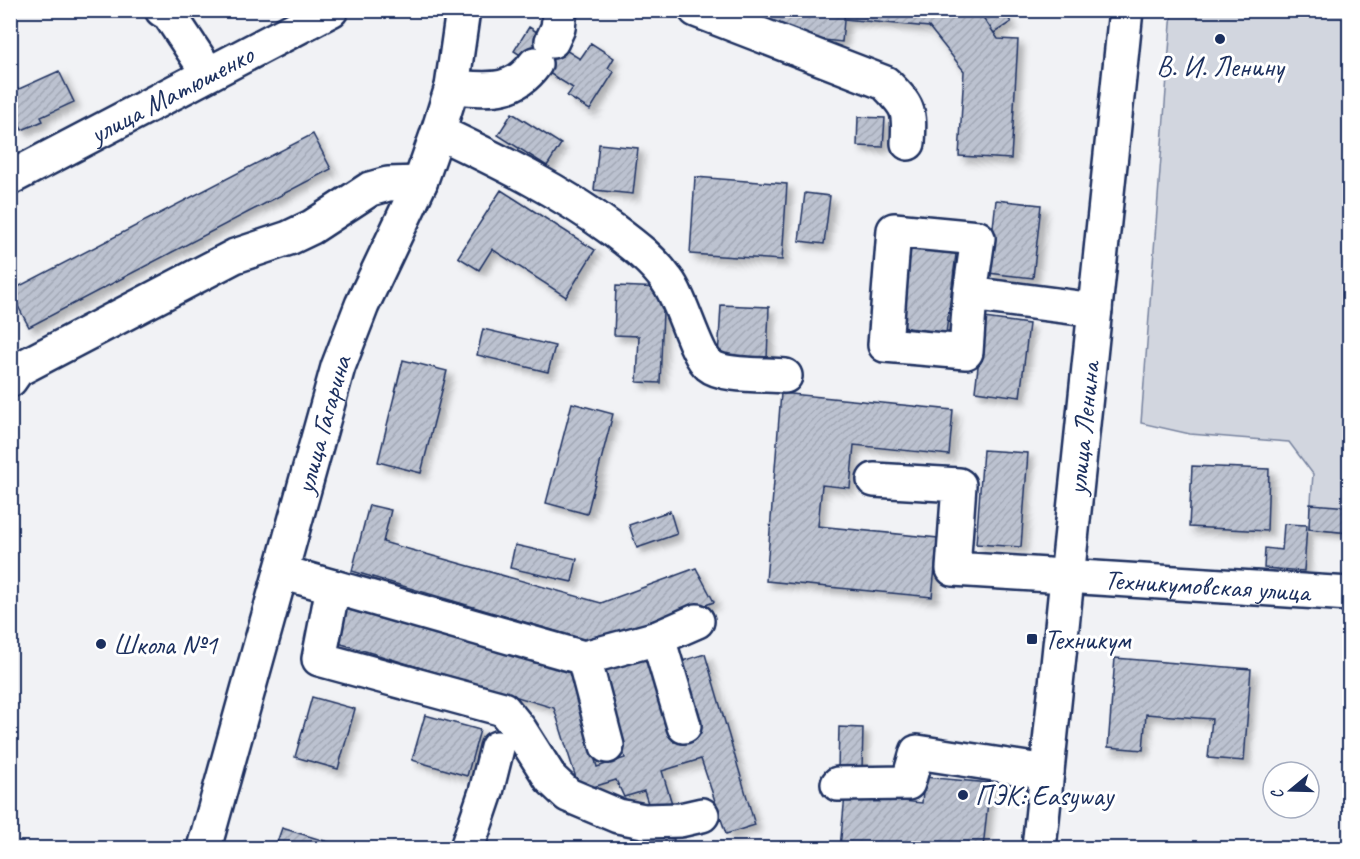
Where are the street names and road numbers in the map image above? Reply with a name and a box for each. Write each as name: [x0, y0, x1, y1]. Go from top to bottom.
street label: улица Матюшенко: [82, 35, 261, 152]
street label: улица Гагарина: [286, 348, 359, 499]
street label: улица Ленина: [1058, 358, 1107, 498]
street label: Техникумовская улица: [1103, 561, 1313, 609]

